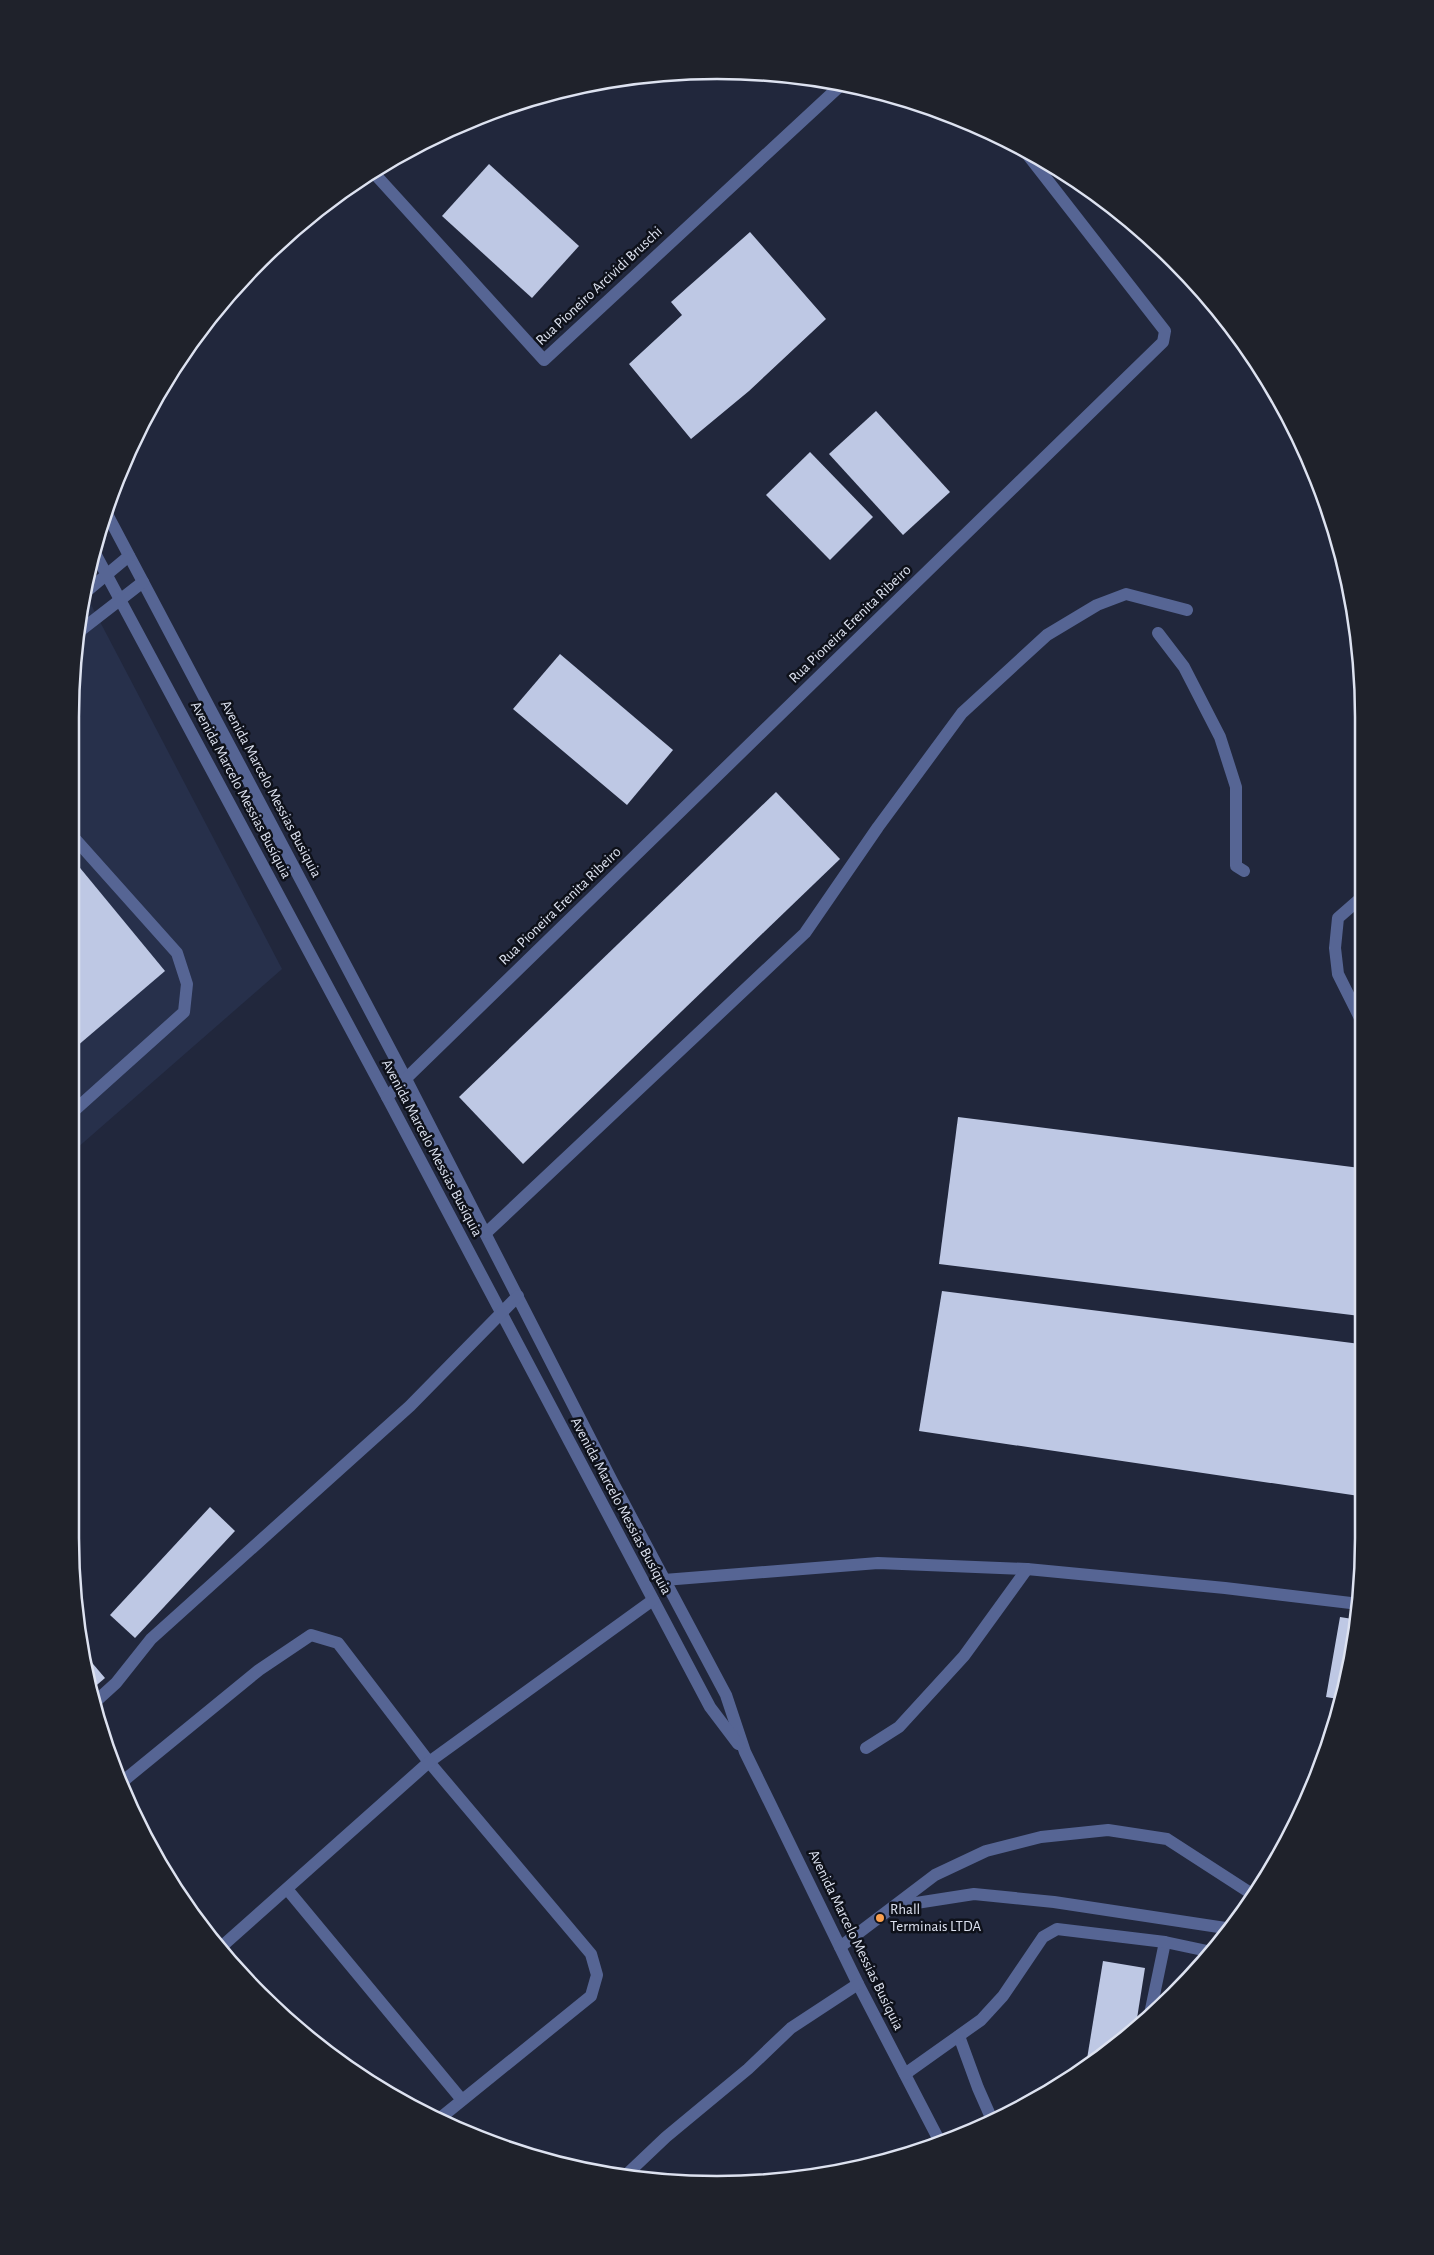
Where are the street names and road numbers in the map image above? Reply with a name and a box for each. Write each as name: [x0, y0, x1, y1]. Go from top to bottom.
street label: Rua Pioneiro Arcividi Bruschi: [533, 224, 665, 348]
street label: Rua Pioneira Erenita Ribeiro: [786, 562, 914, 686]
street label: Avenida Marcelo Messias Busiquia: [218, 698, 324, 880]
street label: Avenida Marcelo Messias Busíquia: [188, 699, 294, 881]
street label: Rua Pioneira Erenita Ribeiro: [496, 844, 624, 968]
street label: Avenida Marcelo Messias Busíquia: [379, 1057, 485, 1239]
street label: Avenida Marcelo Messias Busíquia: [568, 1415, 674, 1597]
street label: Avenida Marcelo Messias Busíquia: [806, 1848, 906, 2033]

